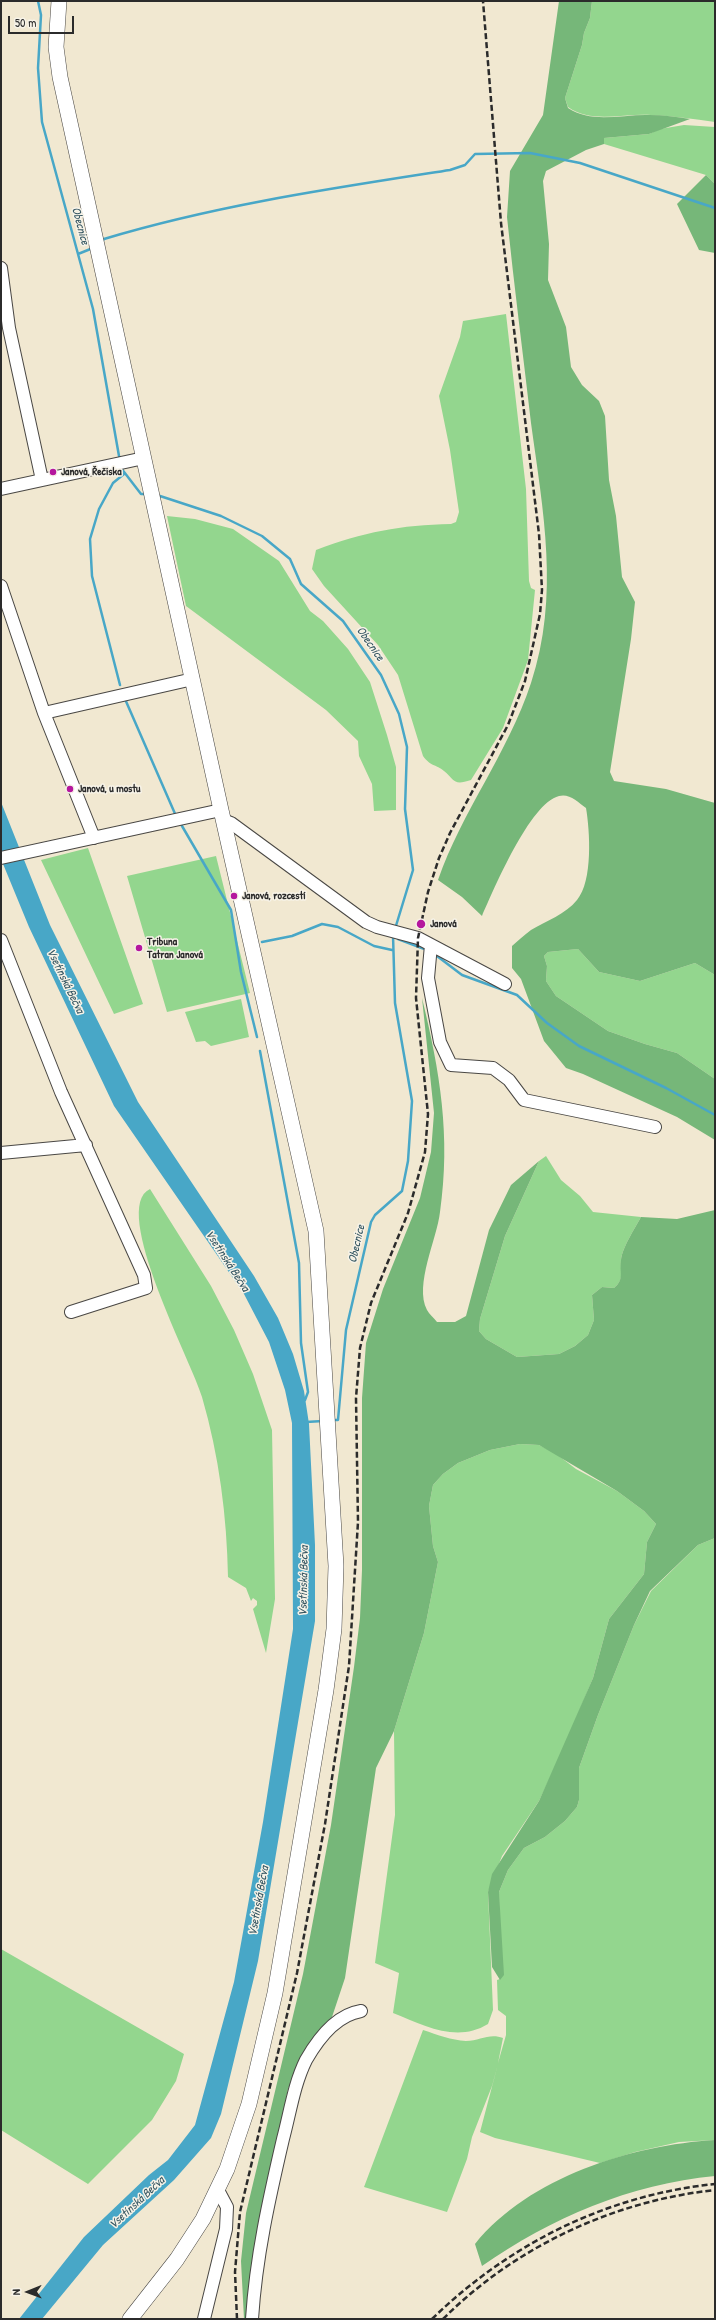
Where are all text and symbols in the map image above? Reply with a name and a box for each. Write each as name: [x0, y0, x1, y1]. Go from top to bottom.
scale bar: [10, 8, 76, 34]
text: 50 m: [15, 14, 36, 31]
water label: Obecnice: [68, 205, 92, 247]
place label: Janová, Řečiska: [61, 465, 121, 479]
marker: Janová, Řečiska: [48, 467, 58, 477]
water label: Obecnice: [353, 624, 387, 664]
place label: Janová, u mostu: [78, 782, 141, 796]
marker: Janová, u mostu: [65, 784, 75, 794]
place label: Janová, rozcestí: [242, 889, 306, 903]
marker: Janová, rozcestí: [229, 891, 239, 901]
place label: Janová: [430, 917, 456, 931]
marker: Janová: [415, 918, 427, 930]
place label: Tribuna Tatran Janová: [147, 935, 203, 961]
marker: Tribuna Tatran Janová: [134, 943, 144, 953]
water label: Vsetínská Bečva: [43, 946, 87, 1016]
water label: Obecnice: [346, 1224, 368, 1264]
water label: Vsetínská Bečva: [202, 1228, 252, 1294]
water label: Vsetínská Bečva: [296, 1546, 312, 1616]
water label: Vsetínská Bečva: [246, 1865, 272, 1937]
water label: Vsetínská Bečva: [106, 2174, 168, 2232]
north arrow: [8, 2272, 48, 2312]
text: N: [9, 2289, 23, 2295]

